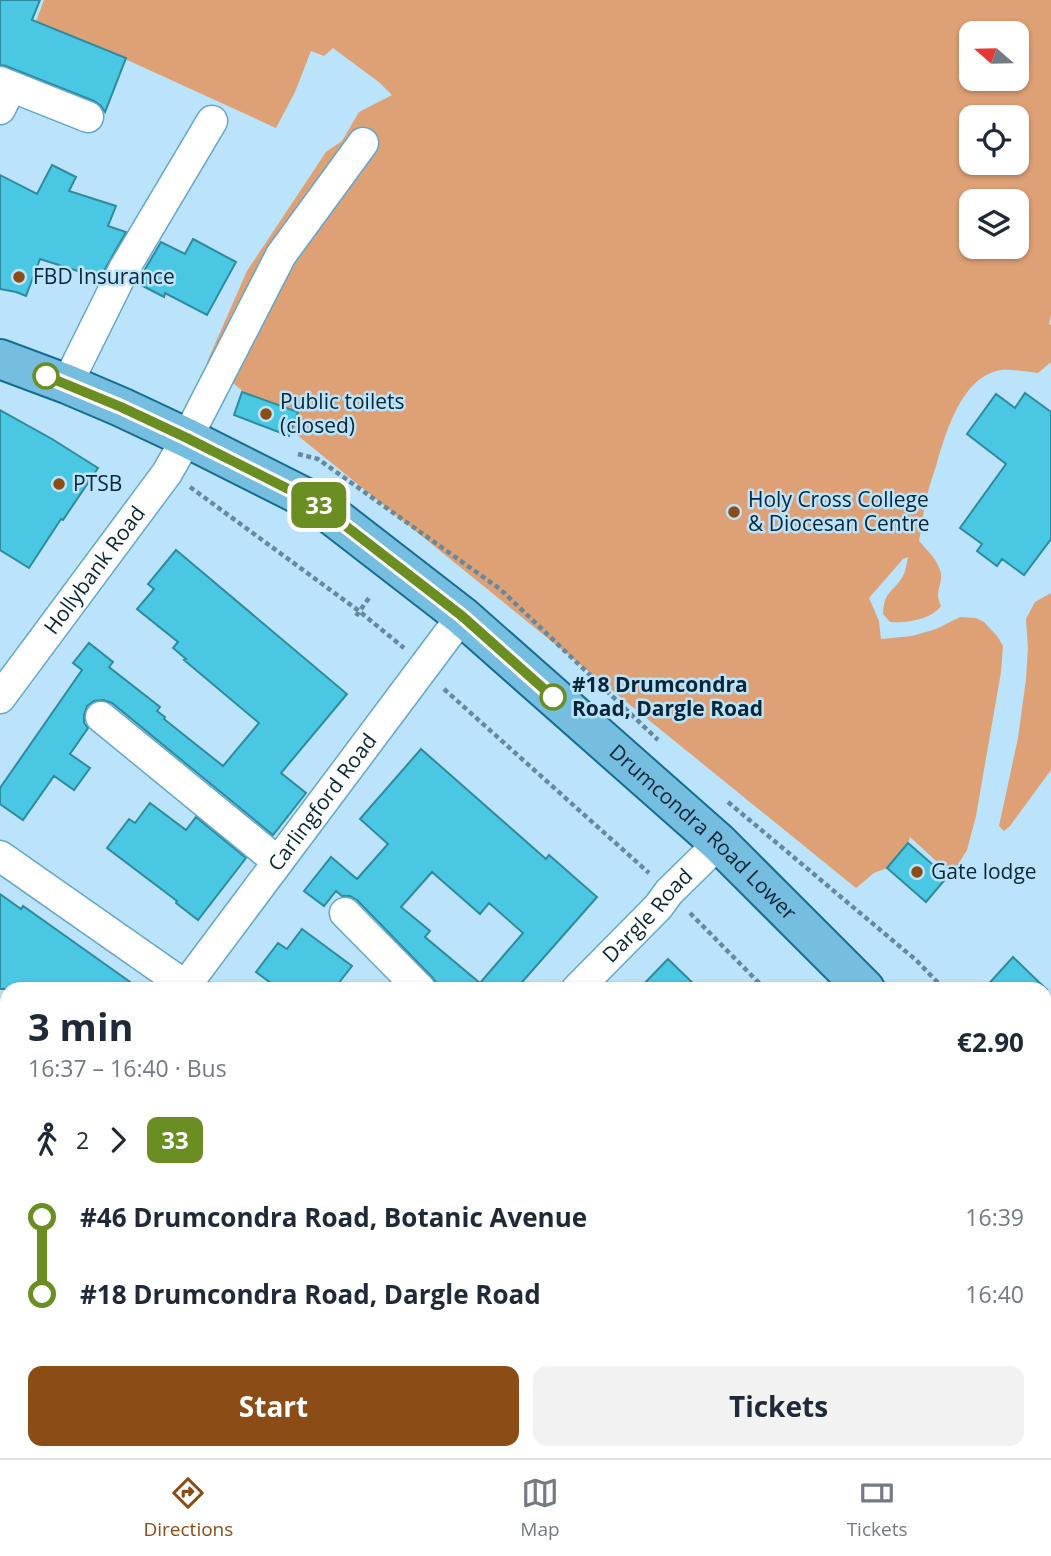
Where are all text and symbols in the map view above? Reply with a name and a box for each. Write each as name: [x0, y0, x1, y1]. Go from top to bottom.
north arrow: [959, 21, 1029, 91]
map controls: [959, 21, 1029, 259]
button: locate: [959, 105, 1029, 175]
button: layers: [959, 189, 1029, 259]
place label: FBD Insurance: [33, 262, 175, 290]
marker: FBD Insurance: [11, 269, 27, 285]
unlabelled marker: [33, 363, 59, 389]
place label: Public toilets (closed): [280, 387, 404, 439]
marker: Public toilets (closed): [258, 406, 274, 422]
place label: PTSB: [73, 469, 122, 497]
marker: PTSB: [51, 476, 67, 492]
line badge: 33: [288, 482, 350, 528]
place label: Holy Cross College & Diocesan Centre: [748, 485, 930, 537]
text: 33: [305, 488, 333, 521]
street label: Hollybank Road: [37, 500, 151, 640]
marker: Holy Cross College & Diocesan Centre: [726, 504, 742, 520]
place label: #18 Drumcondra Road, Dargle Road: [572, 670, 763, 722]
marker: #18 Drumcondra Road, Dargle Road: [540, 684, 566, 710]
street label: Carlingford Road: [261, 727, 382, 876]
street label: Drumcondra Road Lower: [604, 738, 803, 926]
place label: Gate lodge: [931, 857, 1037, 885]
street label: Dargle Road: [596, 862, 698, 968]
marker: Gate lodge: [909, 864, 925, 880]
text: 3 min: [28, 1000, 133, 1052]
text: €2.90: [957, 1024, 1024, 1060]
text: 16:37 – 16:40 · Bus: [28, 1052, 227, 1084]
icon: walk: [28, 1121, 66, 1159]
icon: forward: [99, 1121, 137, 1159]
text: 33: [161, 1123, 189, 1156]
text: 2: [76, 1124, 89, 1156]
text: #46 Drumcondra Road, Botanic Avenue: [80, 1199, 587, 1235]
text: 16:39: [965, 1201, 1024, 1233]
text: #18 Drumcondra Road, Dargle Road: [80, 1276, 541, 1312]
text: 16:40: [965, 1278, 1024, 1310]
button: Start: [28, 1366, 519, 1446]
button: Tickets: [533, 1366, 1024, 1446]
tab: Directions: [144, 1474, 233, 1542]
tab: Map: [520, 1474, 560, 1542]
tab: Tickets: [847, 1474, 907, 1542]

